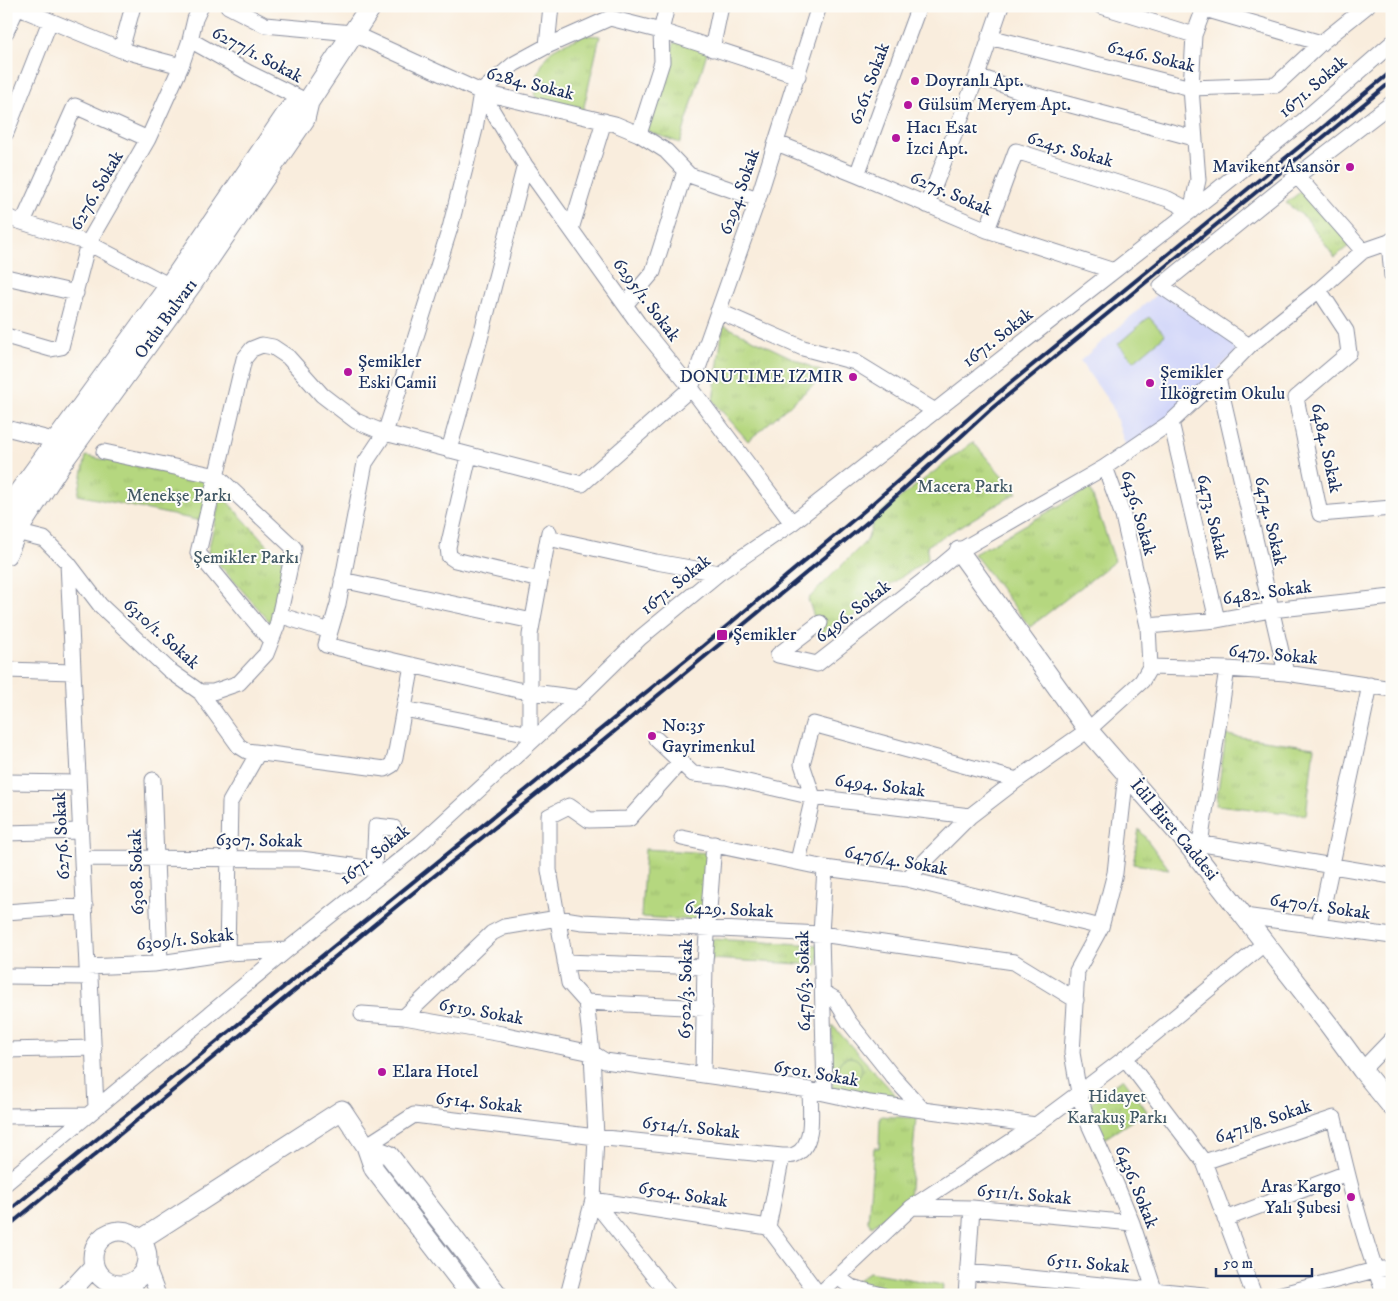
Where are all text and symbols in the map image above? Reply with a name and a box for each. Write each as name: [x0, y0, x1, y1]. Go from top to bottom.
street label: 6277/1. Sokak: [208, 22, 306, 88]
street label: 6246. Sokak: [1105, 36, 1197, 78]
street label: 6261. Sokak: [845, 40, 895, 128]
street label: 1671. Sokak: [1274, 51, 1352, 123]
street label: 6284. Sokak: [484, 62, 576, 106]
place label: Doyranlı Apt.: [925, 70, 1024, 92]
marker: Doyranlı Apt.: [909, 75, 921, 87]
place label: Gülsüm Meryem Apt.: [918, 94, 1071, 116]
marker: Gülsüm Meryem Apt.: [902, 99, 914, 111]
place label: Hacı Esat İzci Apt.: [906, 117, 977, 160]
street label: 6245. Sokak: [1024, 127, 1116, 173]
marker: Hacı Esat İzci Apt.: [890, 132, 902, 144]
street label: 6294. Sokak: [715, 146, 765, 238]
street label: 6276. Sokak: [65, 147, 129, 235]
place label: Mavikent Asansör: [1212, 156, 1340, 178]
marker: Mavikent Asansör: [1344, 161, 1356, 173]
street label: 6275. Sokak: [907, 167, 996, 221]
street label: 6295/1. Sokak: [607, 254, 685, 346]
street label: Ordu Bulvarı: [130, 275, 202, 363]
street label: 1671. Sokak: [958, 304, 1038, 372]
place label: Şemikler Eski Camii: [358, 351, 437, 394]
place label: Şemikler İlköğretim Okulu: [1160, 362, 1286, 405]
marker: Şemikler Eski Camii: [342, 366, 354, 378]
place label: DONUTIME IZMIR: [679, 366, 843, 388]
marker: DONUTIME IZMIR: [847, 371, 859, 383]
marker: Şemikler İlköğretim Okulu: [1144, 377, 1156, 389]
street label: 6484. Sokak: [1306, 401, 1346, 495]
street label: 6436. Sokak: [1115, 468, 1161, 558]
street label: 6473. Sokak: [1191, 472, 1233, 562]
street label: 6474. Sokak: [1249, 474, 1291, 568]
park label: Macera Parkı: [917, 476, 1013, 498]
park label: Menekşe Parkı: [127, 485, 231, 507]
park label: Şemikler Parkı: [193, 547, 299, 569]
street label: 1671. Sokak: [637, 550, 716, 620]
street label: 6496. Sokak: [811, 576, 895, 648]
street label: 6482. Sokak: [1221, 576, 1313, 610]
street label: 6310/1. Sokak: [118, 594, 204, 674]
place label: Şemikler: [733, 624, 797, 646]
marker: Şemikler: [715, 628, 729, 642]
street label: 6479. Sokak: [1228, 640, 1319, 670]
place label: No:35 Gayrimenkul: [662, 715, 756, 758]
marker: No:35 Gayrimenkul: [646, 730, 658, 742]
street label: 6494. Sokak: [833, 770, 927, 802]
street label: İdil Biret Caddesi: [1125, 774, 1224, 885]
street label: 6276. Sokak: [49, 791, 75, 881]
street label: 1671. Sokak: [336, 820, 415, 890]
street label: 6308. Sokak: [124, 828, 150, 916]
street label: 6307. Sokak: [215, 829, 303, 853]
street label: 6476/4. Sokak: [842, 841, 950, 881]
street label: 6470/1. Sokak: [1268, 889, 1372, 925]
street label: 6429. Sokak: [684, 897, 774, 923]
street label: 6309/1. Sokak: [135, 924, 235, 956]
street label: 6476/3. Sokak: [792, 930, 816, 1032]
street label: 6502/3. Sokak: [674, 939, 698, 1039]
street label: 6519. Sokak: [437, 994, 525, 1030]
street label: 6501. Sokak: [772, 1056, 860, 1092]
place label: Elara Hotel: [392, 1061, 479, 1083]
marker: Elara Hotel: [376, 1066, 388, 1078]
park label: Hidayet Karakuş Parkı: [1067, 1086, 1167, 1129]
street label: 6514. Sokak: [434, 1087, 524, 1119]
street label: 6471/8. Sokak: [1212, 1095, 1314, 1149]
street label: 6514/1. Sokak: [641, 1112, 741, 1144]
street label: 6436. Sokak: [1109, 1142, 1163, 1232]
place label: Aras Kargo Yalı Şubesi: [1261, 1176, 1341, 1219]
street label: 6504. Sokak: [637, 1177, 729, 1213]
street label: 6511/1. Sokak: [976, 1180, 1072, 1210]
marker: Aras Kargo Yalı Şubesi: [1345, 1191, 1357, 1203]
scale bar: [1216, 1246, 1312, 1278]
street label: 6511. Sokak: [1046, 1249, 1131, 1279]
text: 50 m: [1223, 1254, 1253, 1273]

